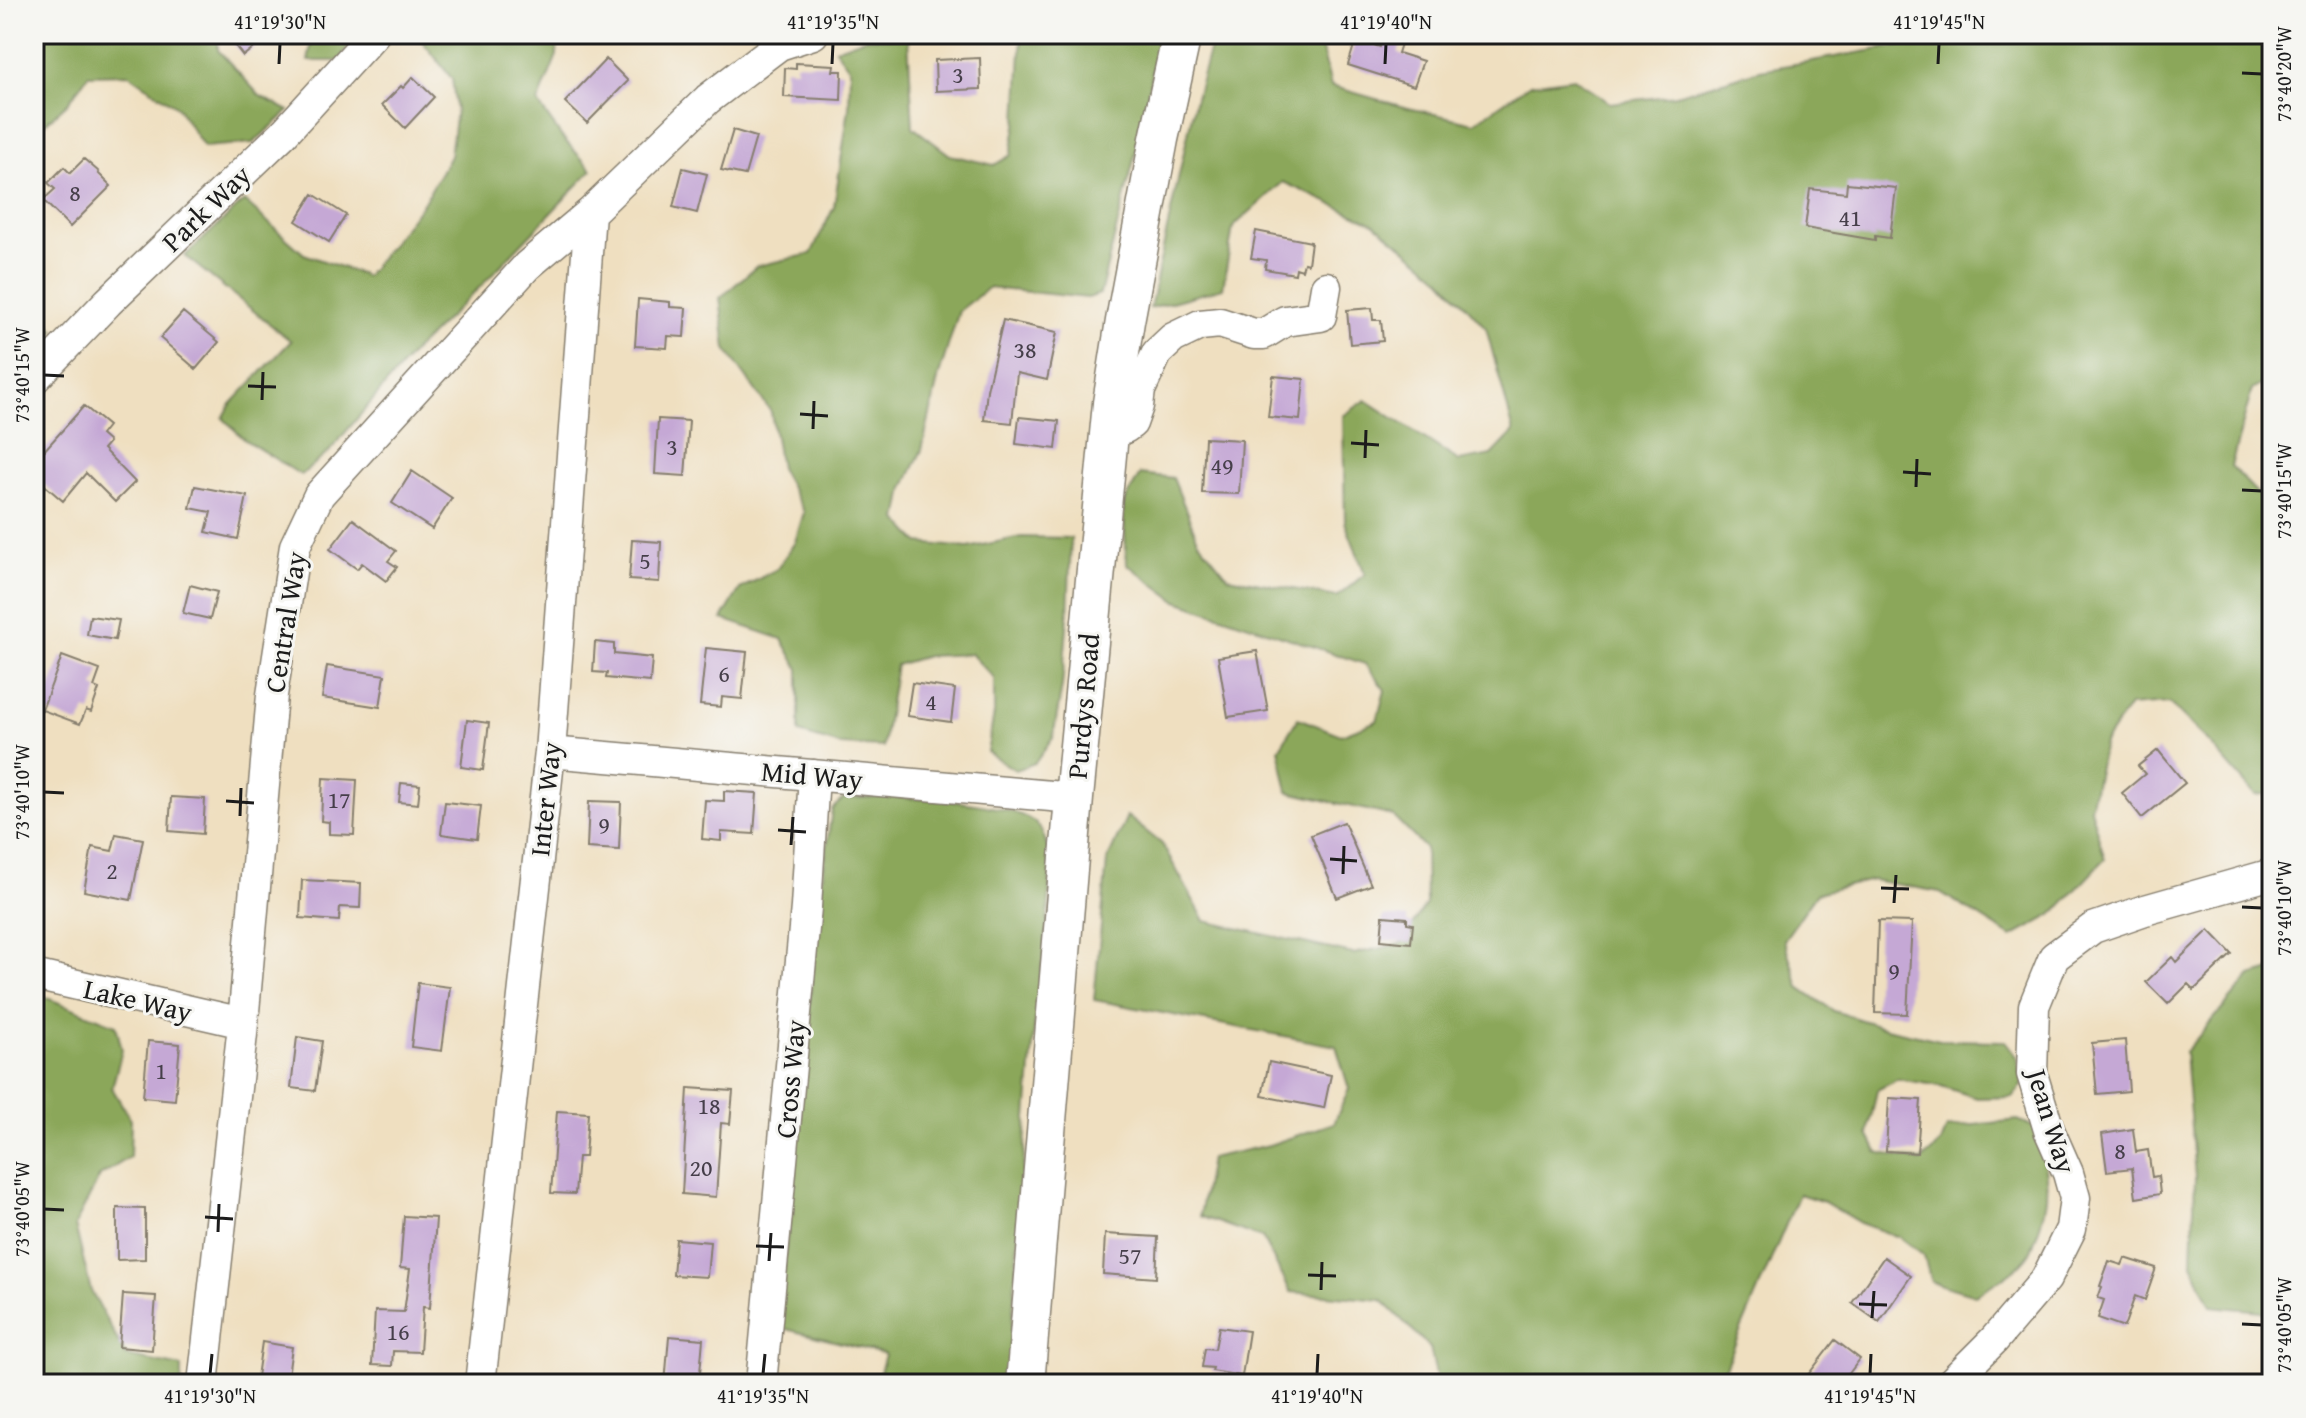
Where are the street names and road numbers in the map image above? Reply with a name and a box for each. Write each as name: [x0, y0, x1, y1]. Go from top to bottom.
street label: Park Way: [152, 155, 260, 261]
street label: Central Way: [253, 548, 316, 695]
street label: Purdys Road: [1056, 631, 1109, 781]
street label: Inter Way: [518, 740, 571, 858]
street label: Mid Way: [760, 750, 865, 799]
street label: Lake Way: [80, 967, 196, 1032]
street label: Cross Way: [764, 1018, 815, 1140]
street label: Jean Way: [2016, 1061, 2088, 1178]

